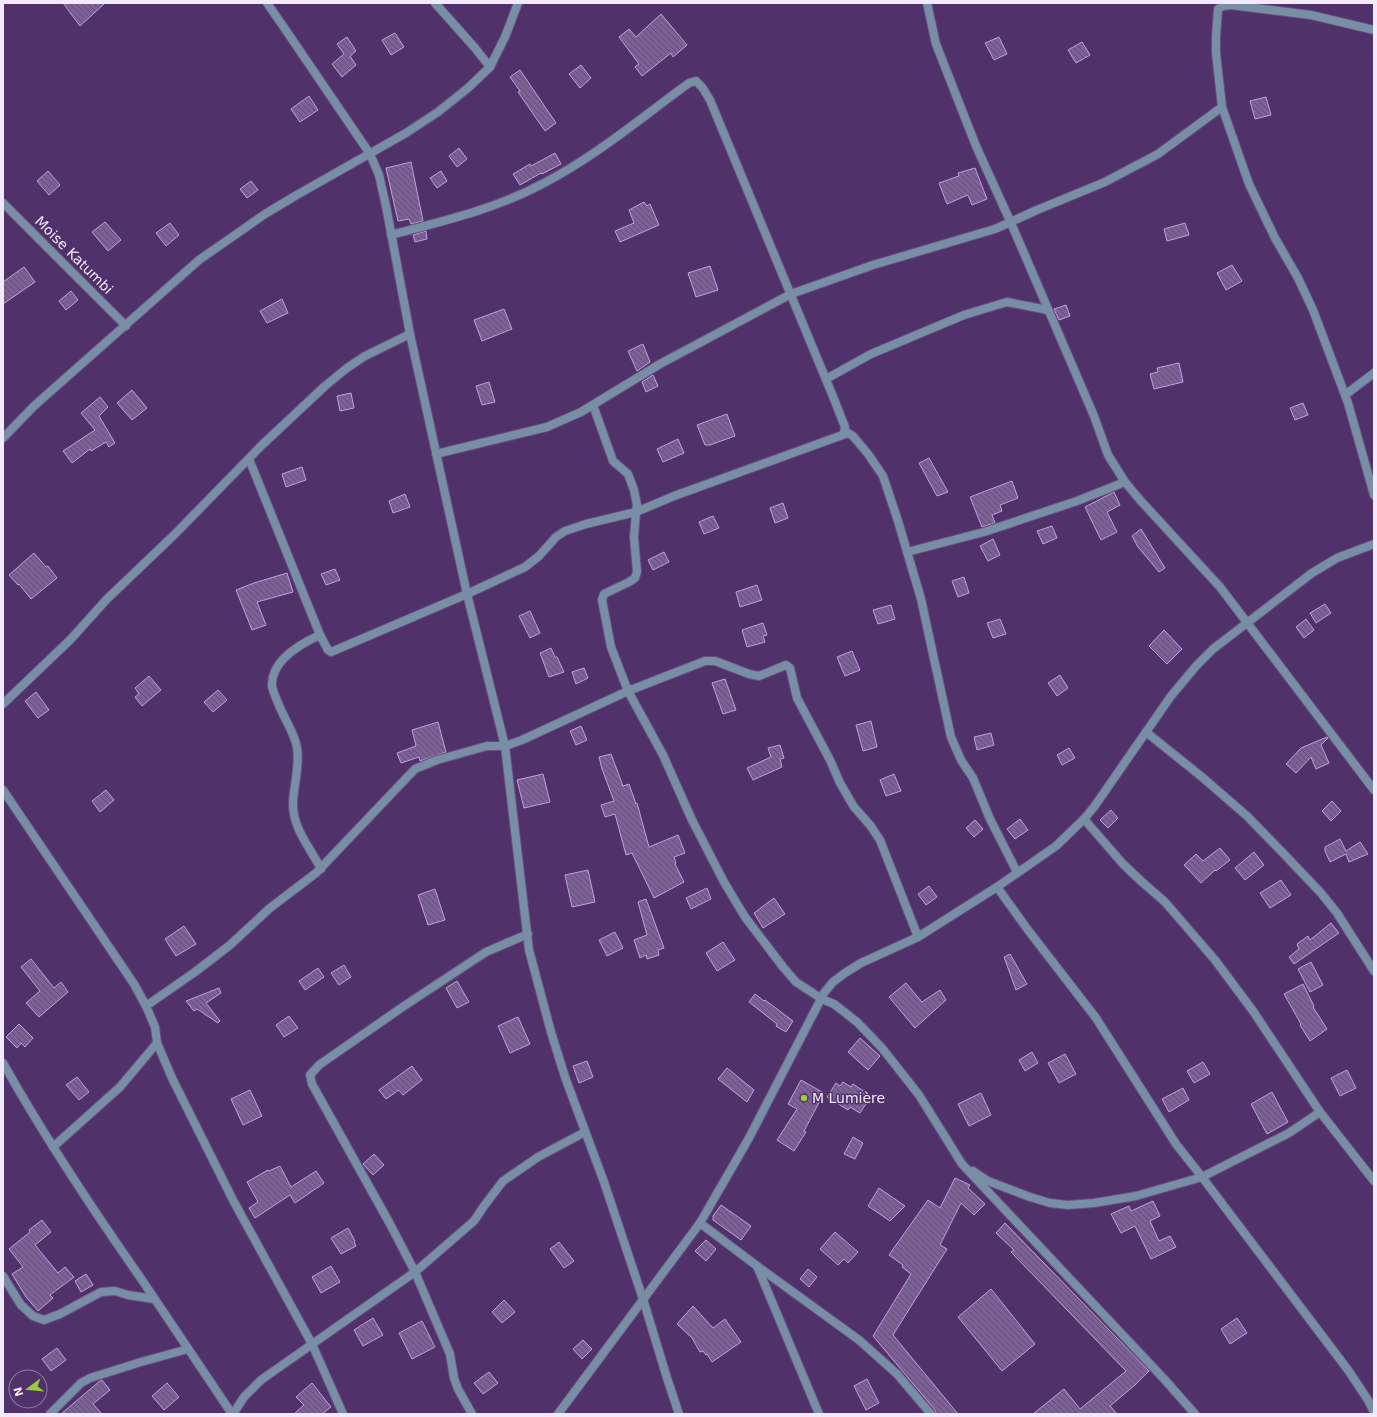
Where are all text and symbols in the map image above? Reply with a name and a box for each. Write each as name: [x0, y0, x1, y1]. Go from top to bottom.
street label: Moise Katumbi: [32, 213, 116, 297]
place label: M Lumière: [812, 1090, 885, 1106]
marker: M Lumière: [799, 1093, 809, 1103]
north arrow: [8, 1369, 48, 1409]
text: N: [11, 1385, 26, 1398]

